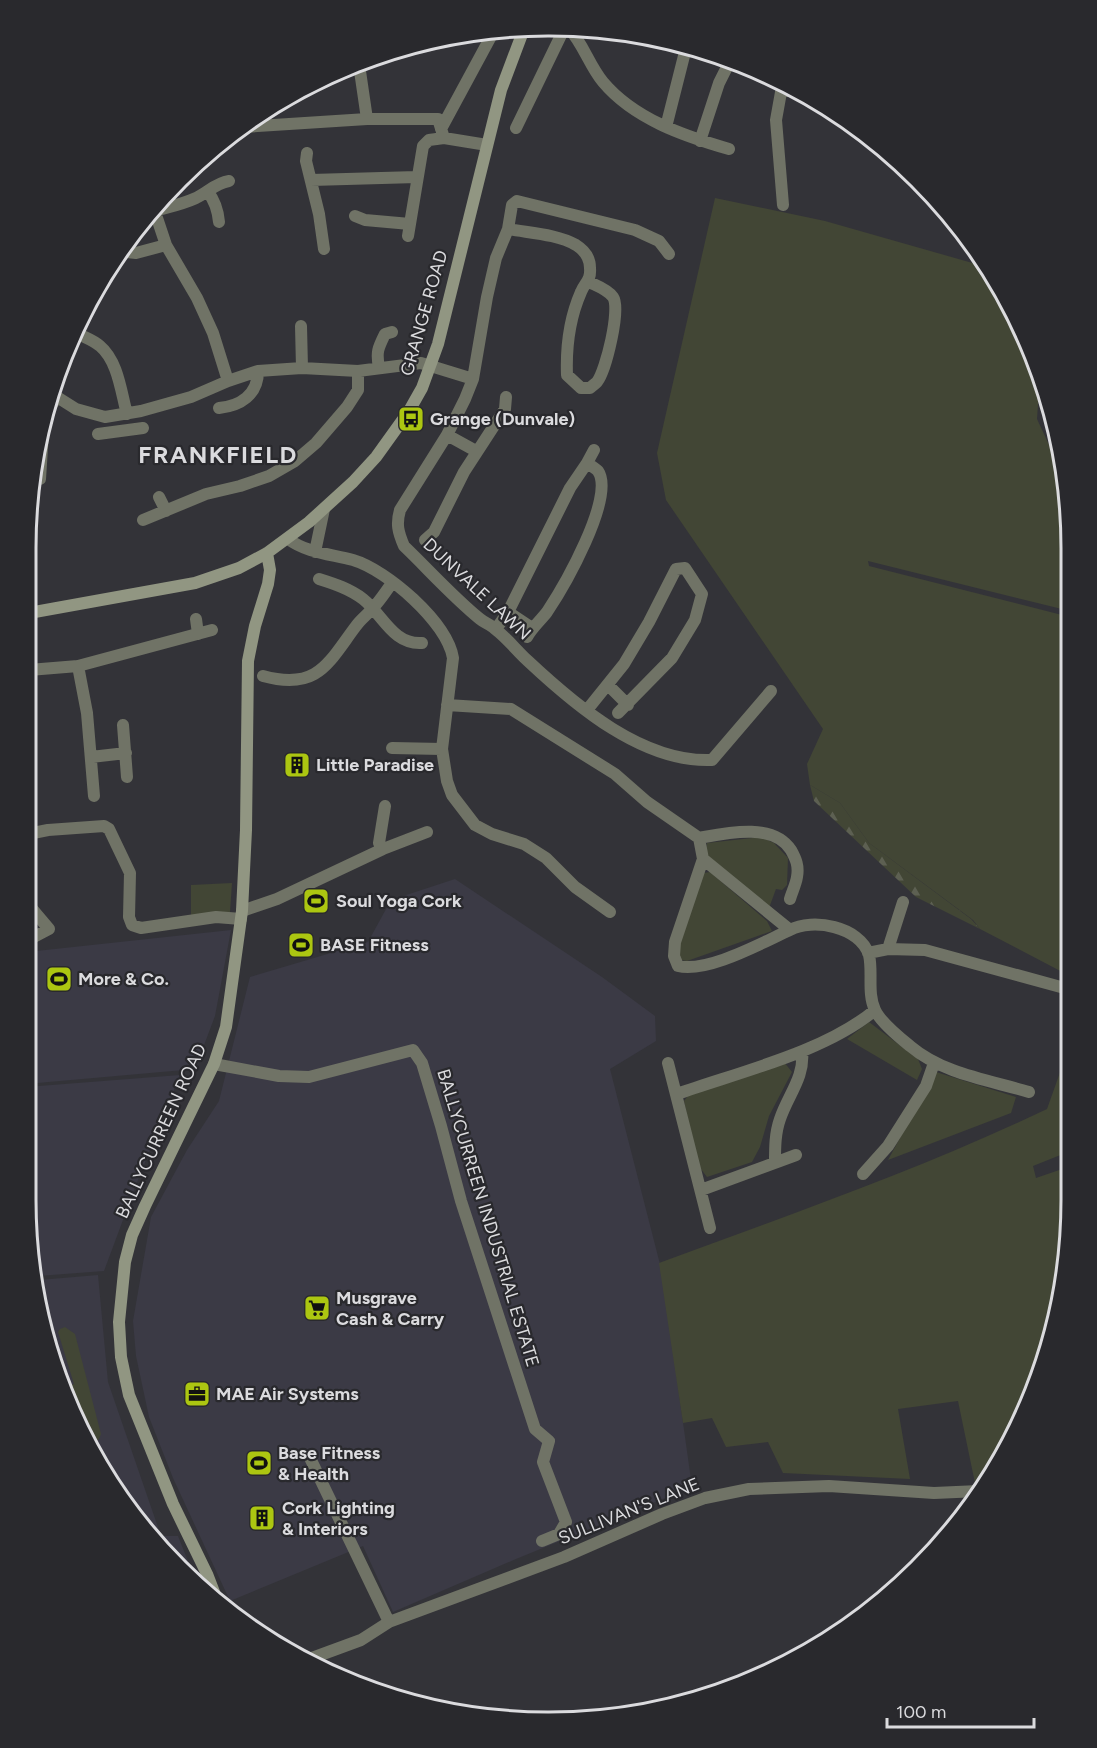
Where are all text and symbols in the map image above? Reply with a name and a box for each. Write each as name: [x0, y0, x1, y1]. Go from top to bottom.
street label: GRANGE ROAD: [396, 248, 452, 378]
bus stop icon: Grange (Dunvale): [396, 404, 426, 434]
place label: Grange (Dunvale): [430, 408, 575, 430]
district label: FRANKFIELD: [138, 440, 298, 469]
street label: DUNVALE LAWN: [418, 533, 536, 645]
building icon: Little Paradise: [282, 750, 312, 780]
place label: Little Paradise: [316, 754, 434, 776]
sports icon: Soul Yoga Cork: [301, 886, 331, 916]
place label: Soul Yoga Cork: [336, 890, 462, 912]
sports icon: BASE Fitness: [286, 930, 316, 960]
place label: BASE Fitness: [320, 934, 429, 956]
sports icon: More & Co.: [44, 964, 74, 994]
place label: More & Co.: [78, 968, 169, 990]
street label: BALLYCURREEN ROAD: [111, 1040, 211, 1222]
street label: BALLYCURREEN INDUSTRIAL ESTATE: [432, 1066, 544, 1370]
place label: Musgrave Cash & Carry: [336, 1287, 445, 1330]
supermarket icon: Musgrave Cash & Carry: [302, 1293, 332, 1323]
office icon: MAE Air Systems: [182, 1379, 212, 1409]
place label: MAE Air Systems: [216, 1383, 359, 1405]
place label: Base Fitness & Health: [278, 1442, 381, 1485]
sports icon: Base Fitness & Health: [244, 1448, 274, 1478]
street label: SULLIVAN'S LANE: [555, 1473, 703, 1549]
place label: Cork Lighting & Interiors: [282, 1497, 395, 1540]
building icon: Cork Lighting & Interiors: [247, 1503, 277, 1533]
scale bar: [887, 1691, 1034, 1729]
text: 100 m: [896, 1701, 946, 1723]

